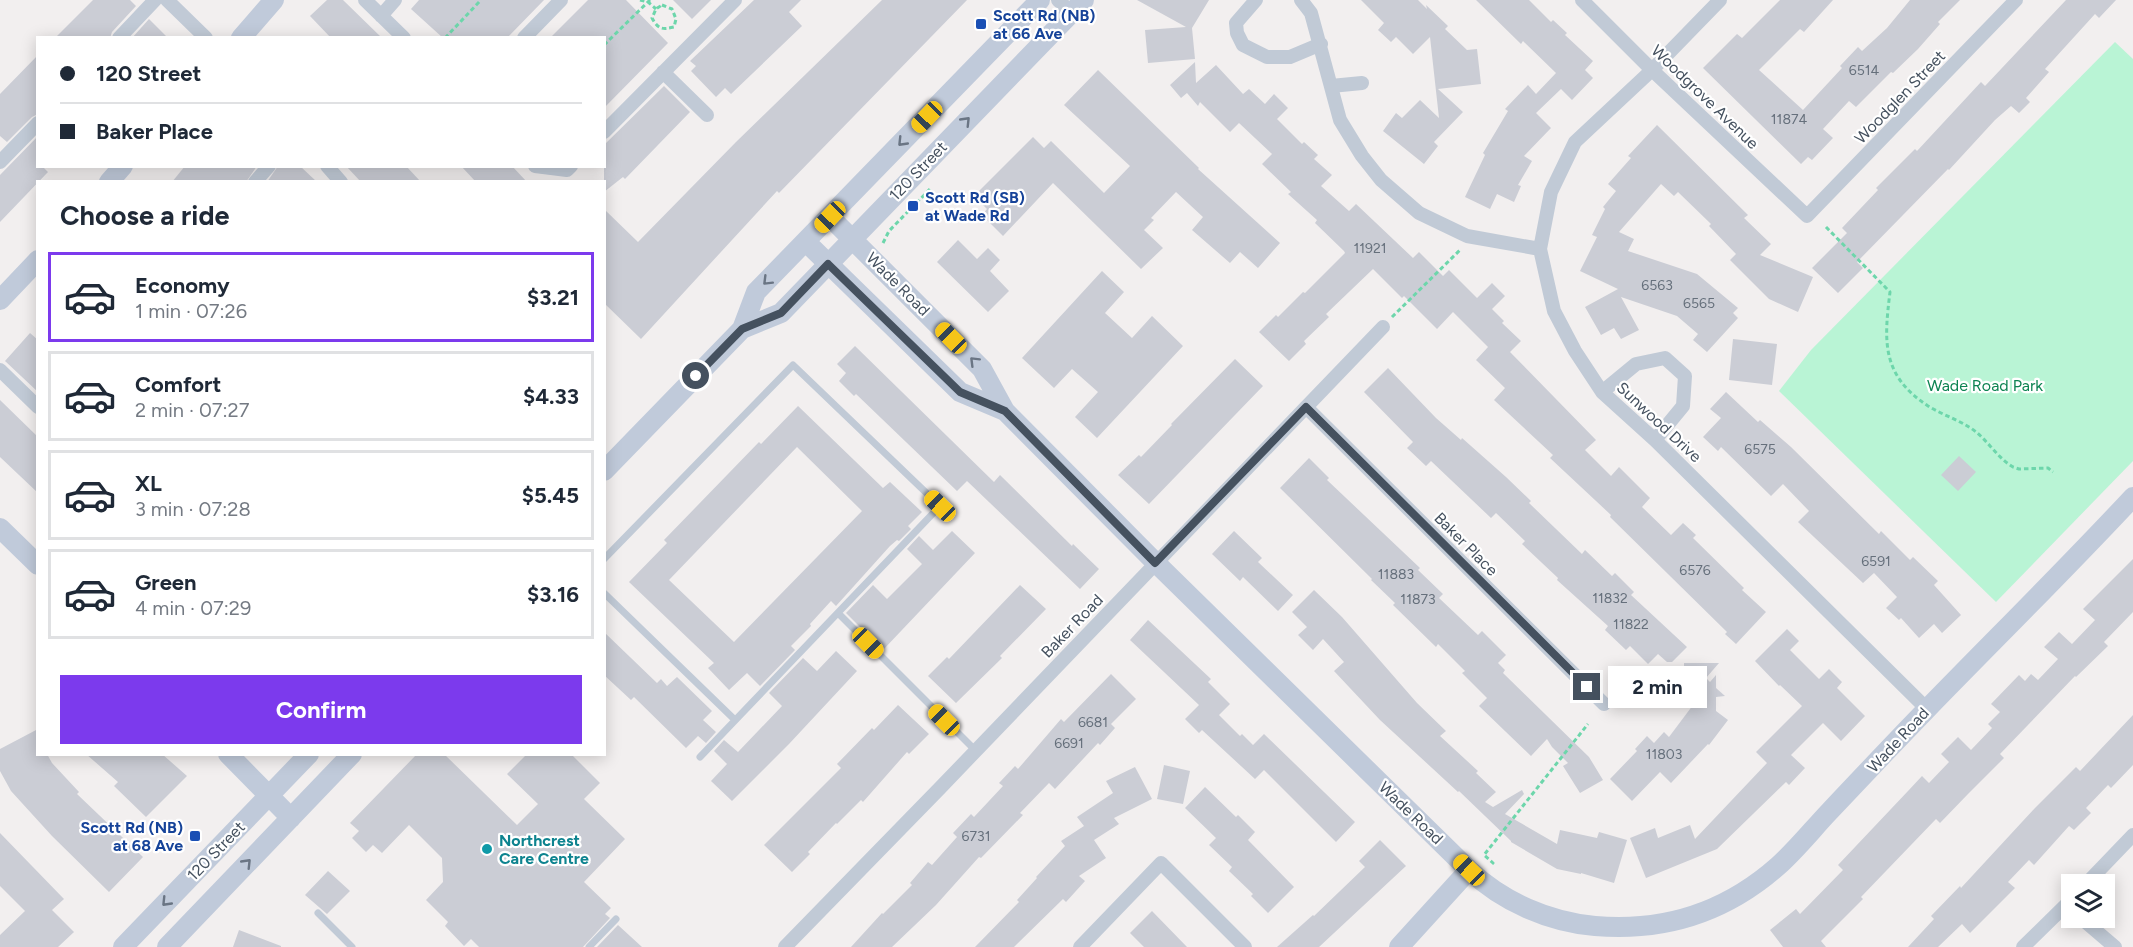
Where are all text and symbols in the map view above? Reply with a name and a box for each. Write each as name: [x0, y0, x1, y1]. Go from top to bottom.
place label: Scott Rd (NB) at 66 Ave: [993, 6, 1095, 43]
marker: Scott Rd (NB) at 66 Ave: [974, 17, 988, 31]
street label: Woodgrove Avenue: [1648, 41, 1763, 153]
street label: Woodglen Street: [1851, 47, 1949, 147]
text: 120 Street: [96, 60, 201, 87]
house number: 6514: [1849, 62, 1880, 79]
car: [908, 98, 946, 136]
house number: 11874: [1771, 111, 1807, 128]
one-way arrow: [959, 117, 970, 128]
text: Baker Place: [96, 118, 213, 145]
one-way arrow: [898, 136, 909, 146]
street label: 120 Street: [885, 138, 951, 204]
place label: Scott Rd (SB) at Wade Rd: [925, 188, 1025, 225]
car: [811, 198, 849, 236]
text: Choose a ride: [60, 199, 229, 232]
marker: Scott Rd (SB) at Wade Rd: [906, 199, 920, 213]
house number: 11921: [1353, 240, 1387, 257]
street label: Wade Road: [862, 248, 934, 320]
icon: car: [63, 270, 117, 324]
text: Economy: [135, 272, 230, 299]
one-way arrow: [764, 274, 775, 285]
house number: 6563: [1641, 277, 1673, 294]
text: $3.21: [527, 284, 579, 311]
house number: 6565: [1683, 295, 1715, 312]
text: 1 min · 07:26: [135, 299, 247, 323]
car: [932, 319, 970, 357]
one-way arrow: [971, 358, 982, 369]
route start: [682, 362, 709, 389]
icon: car: [63, 369, 117, 423]
text: Comfort: [135, 371, 221, 398]
park label: Wade Road Park: [1927, 376, 2043, 395]
street label: Sunwood Drive: [1613, 378, 1705, 466]
text: $4.33: [523, 383, 579, 410]
text: 2 min · 07:27: [135, 398, 249, 422]
house number: 6575: [1744, 441, 1776, 458]
icon: car: [63, 468, 117, 522]
text: XL: [135, 470, 162, 497]
text: $5.45: [522, 482, 579, 509]
car: [921, 487, 959, 525]
text: 3 min · 07:28: [135, 497, 251, 521]
street label: Baker Place: [1430, 508, 1502, 580]
house number: 6591: [1861, 553, 1891, 570]
house number: 6576: [1679, 562, 1711, 579]
house number: 11883: [1378, 566, 1414, 583]
icon: car: [63, 567, 117, 621]
text: Green: [135, 569, 197, 596]
text: $3.16: [527, 581, 579, 608]
street label: Baker Road: [1037, 590, 1107, 662]
house number: 11832: [1592, 590, 1628, 607]
house number: 11873: [1400, 591, 1436, 608]
text: 4 min · 07:29: [135, 596, 251, 620]
house number: 11822: [1613, 616, 1649, 633]
car: [849, 624, 887, 662]
callout: 2 min: [1608, 666, 1707, 708]
route end: [1573, 673, 1600, 700]
button: Confirm: [60, 675, 582, 744]
text: 2 min: [1632, 675, 1683, 699]
car: [925, 701, 963, 739]
street label: Wade Road: [1863, 704, 1933, 776]
house number: 6681: [1078, 714, 1108, 731]
house number: 6691: [1054, 735, 1084, 752]
house number: 11803: [1646, 746, 1682, 763]
street label: Wade Road: [1375, 778, 1447, 848]
place label: Scott Rd (NB) at 68 Ave: [81, 818, 183, 855]
street label: 120 Street: [183, 818, 249, 884]
house number: 6731: [962, 828, 990, 845]
marker: Scott Rd (NB) at 68 Ave: [188, 829, 202, 843]
place label: Northcrest Care Centre: [499, 831, 589, 868]
marker: Northcrest Care Centre: [480, 842, 494, 856]
car: [1450, 851, 1488, 889]
one-way arrow: [240, 860, 251, 870]
map controls: [2061, 874, 2115, 928]
button: layers: [2061, 874, 2115, 928]
one-way arrow: [163, 895, 174, 906]

